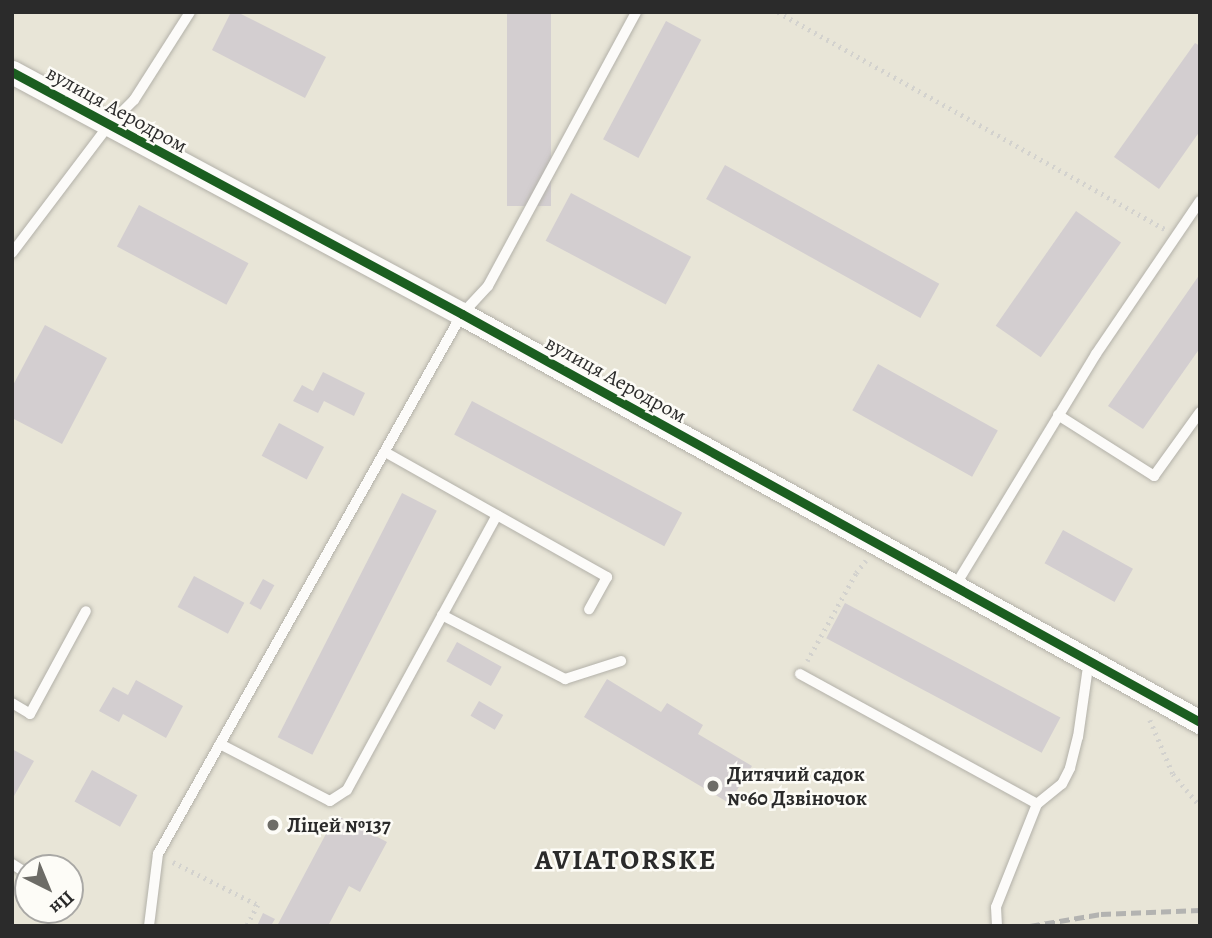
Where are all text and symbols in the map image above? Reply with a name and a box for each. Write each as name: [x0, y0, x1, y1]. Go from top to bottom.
street label: вулиця Аеродром: [42, 60, 192, 158]
street label: вулиця Аеродром: [541, 330, 691, 428]
place label: Дитячий садок №60 Дзвіночок: [727, 761, 867, 811]
marker: Дитячий садок №60 Дзвіночок: [705, 778, 721, 794]
place label: Ліцей №137: [287, 812, 391, 838]
marker: Ліцей №137: [265, 817, 281, 833]
district label: AVIATORSKE: [536, 843, 716, 877]
north arrow: [14, 854, 84, 924]
text: Пн: [44, 885, 80, 921]

